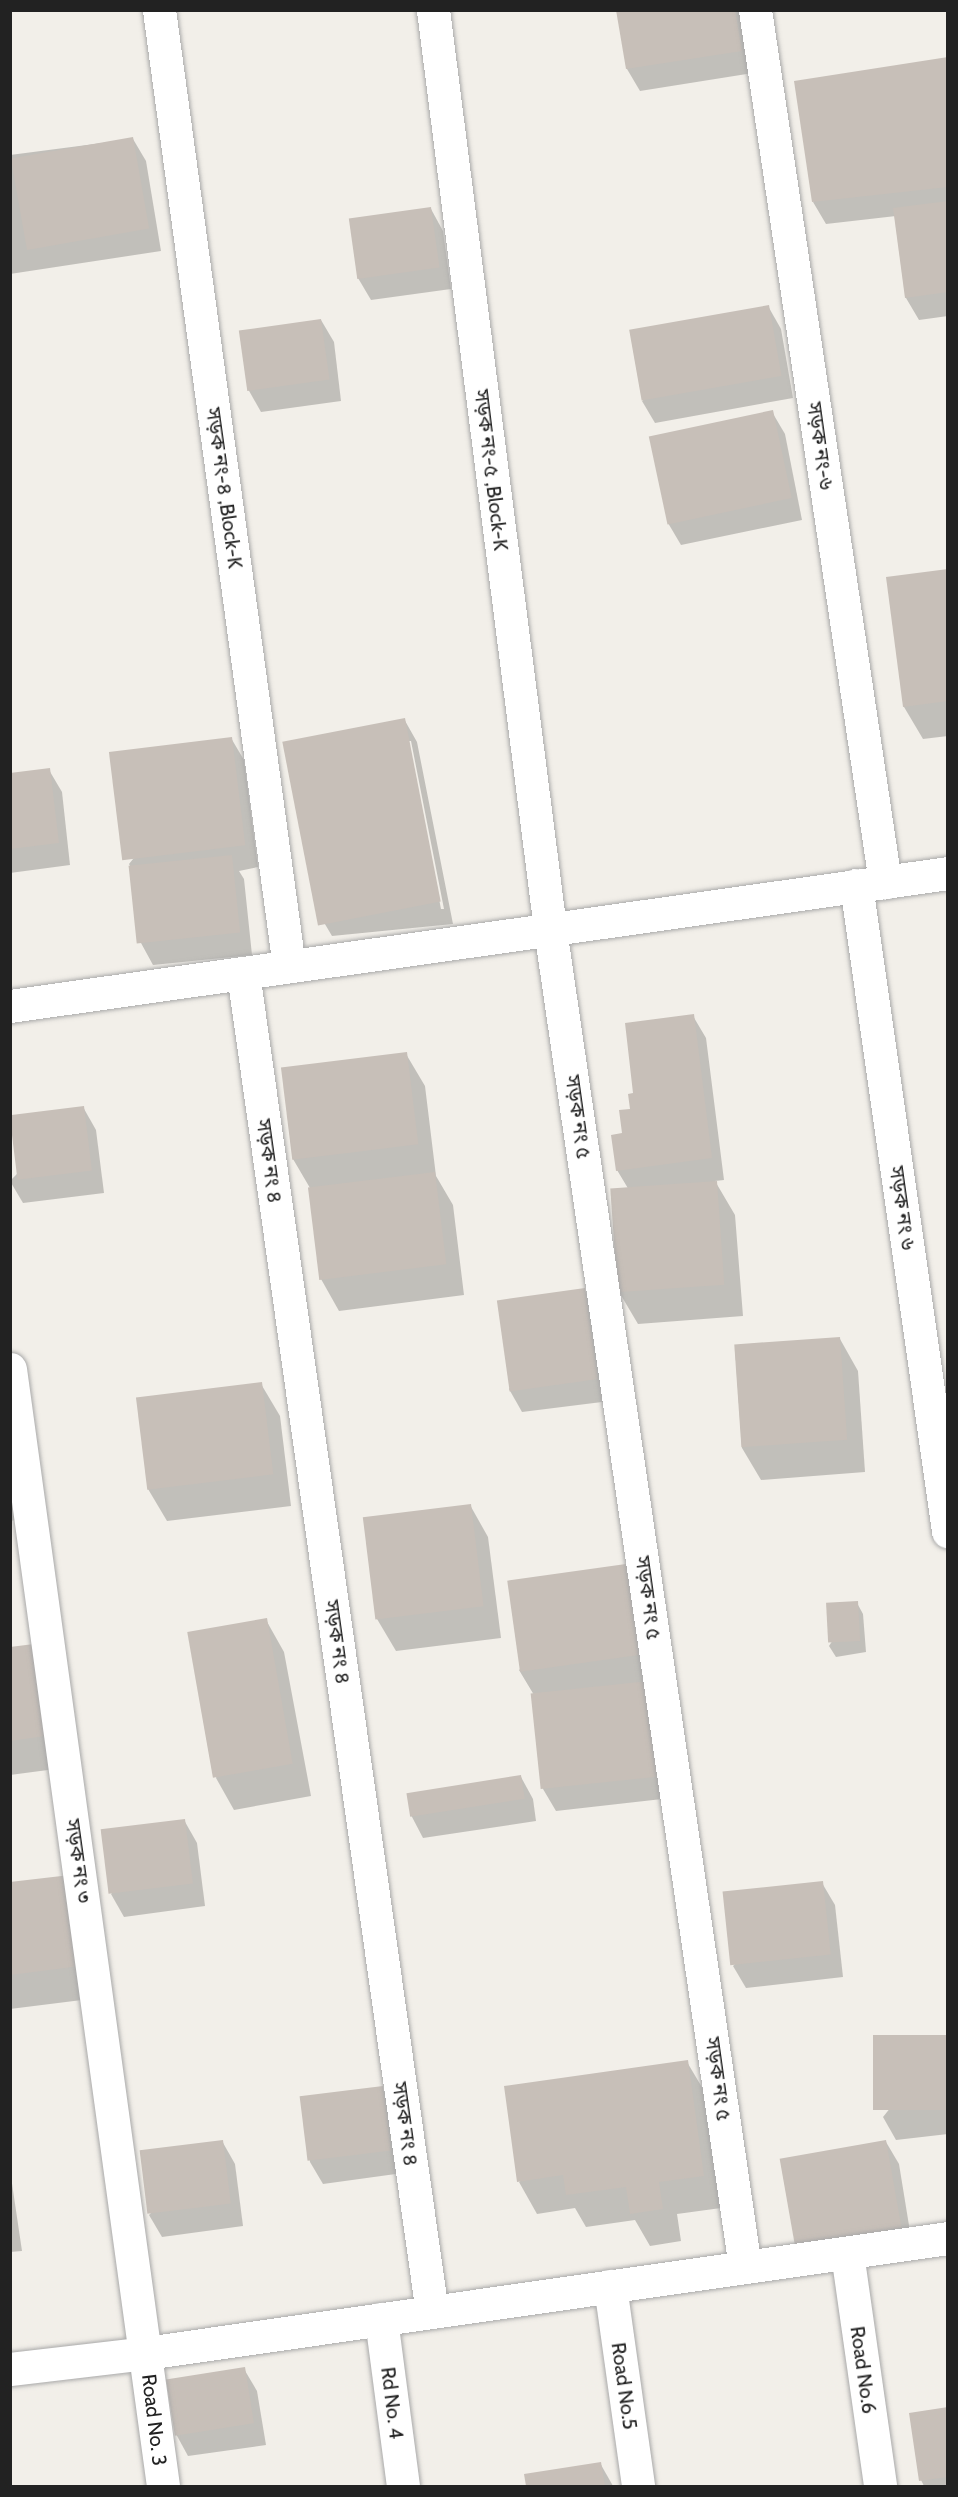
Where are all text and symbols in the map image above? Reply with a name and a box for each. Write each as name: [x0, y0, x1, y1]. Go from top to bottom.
street label: সড়ক নং-৫ ,Block-K: [469, 388, 513, 552]
street label: সড়ক নং-৬: [802, 401, 838, 491]
street label: সড়ক নং-৪ ,Block-K: [201, 406, 247, 570]
street label: সড়ক নং ৫: [560, 1074, 596, 1160]
street label: সড়ক নং ৪: [251, 1118, 287, 1204]
street label: সড়ক নং ৬: [884, 1165, 920, 1251]
street label: সড়ক নং ৫: [630, 1555, 666, 1641]
street label: সড়ক নং ৪: [319, 1599, 355, 1685]
street label: সড়ক নং ৩: [60, 1818, 96, 1904]
street label: সড়ক নং ৫: [700, 2036, 736, 2122]
street label: সড়ক নং ৪: [387, 2081, 423, 2167]
street label: Road No.6: [845, 2325, 881, 2415]
street label: Road No.5: [606, 2341, 642, 2431]
street label: Rd No. 4: [376, 2366, 408, 2440]
street label: Road No. 3: [136, 2373, 172, 2467]

